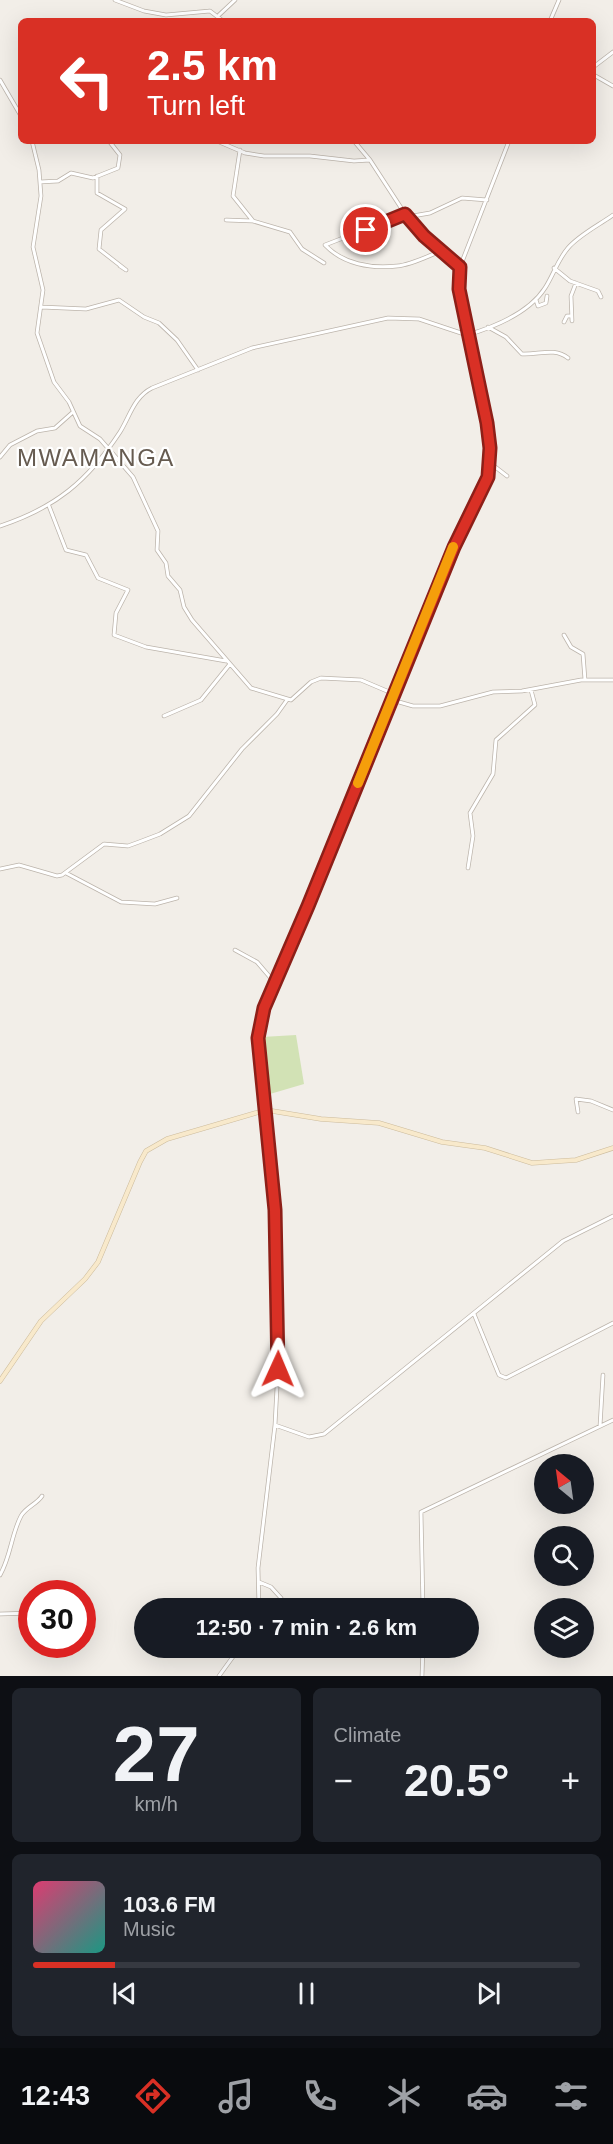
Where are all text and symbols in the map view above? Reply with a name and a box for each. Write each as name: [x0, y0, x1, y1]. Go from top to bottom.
icon: left: [48, 42, 126, 120]
text: 2.5 km: [147, 42, 278, 89]
text: Turn left: [147, 91, 245, 121]
pin: [340, 204, 391, 255]
icon: arrive: [349, 213, 382, 246]
district label: MWAMANGA: [17, 444, 175, 471]
position arrow: [246, 1337, 310, 1401]
north arrow: [534, 1454, 594, 1514]
map controls: [534, 1454, 594, 1658]
button: search: [534, 1526, 594, 1586]
speed limit sign: 30: [18, 1580, 96, 1658]
button: layers: [534, 1598, 594, 1658]
text: 12:50 · 7 min · 2.6 km: [196, 1615, 417, 1640]
text: 27: [113, 1710, 200, 1798]
text: Climate: [334, 1724, 401, 1746]
text: 20.5°: [404, 1755, 510, 1806]
text: −: [334, 1762, 353, 1799]
text: +: [561, 1762, 580, 1799]
text: km/h: [135, 1793, 178, 1815]
text: 103.6 FM: [123, 1892, 216, 1917]
text: Music: [123, 1918, 175, 1940]
icon: previous: [108, 1977, 141, 2010]
icon: pause: [290, 1977, 323, 2010]
icon: next: [472, 1977, 505, 2010]
icon: directions: [132, 2075, 174, 2117]
icon: music: [215, 2075, 257, 2117]
icon: phone: [299, 2075, 341, 2117]
icon: climate: [383, 2075, 425, 2117]
icon: car: [466, 2075, 508, 2117]
icon: filters: [550, 2075, 592, 2117]
text: 12:43: [21, 2081, 90, 2111]

